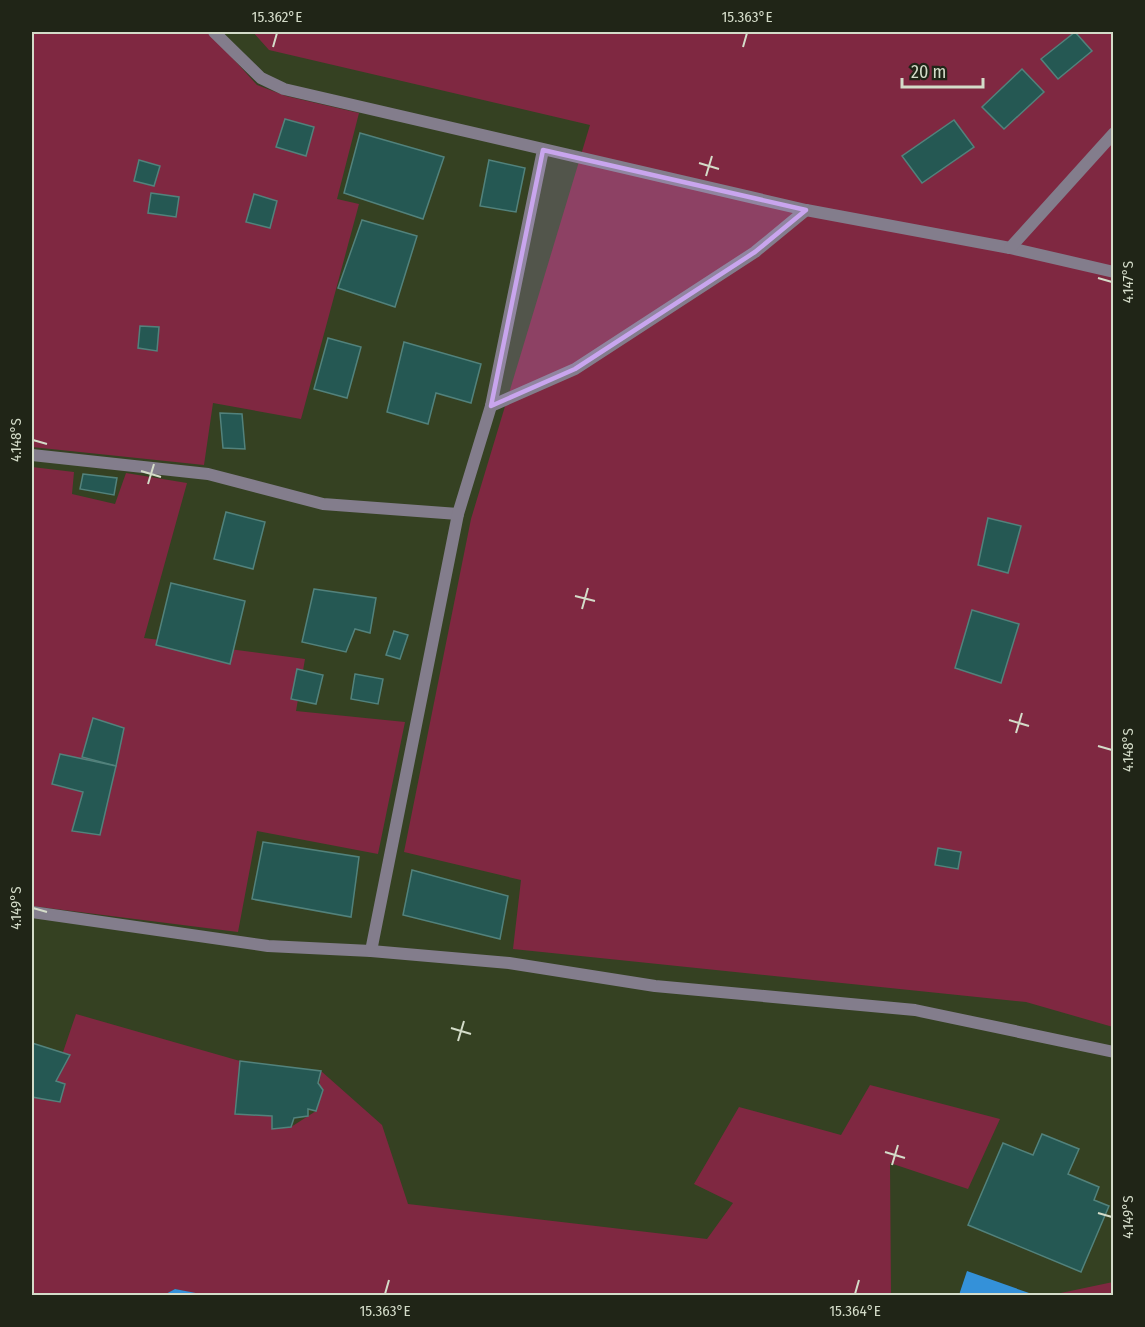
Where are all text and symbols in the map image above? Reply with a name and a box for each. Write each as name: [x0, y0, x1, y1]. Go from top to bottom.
text: 15.362°E: [252, 8, 302, 26]
text: 15.363°E: [722, 8, 772, 26]
scale bar: [902, 51, 983, 89]
text: 20 m: [911, 61, 946, 83]
text: 4.147°S: [1119, 261, 1137, 303]
text: 4.148°S: [7, 418, 25, 462]
text: 4.148°S: [1119, 728, 1137, 772]
text: 4.149°S: [7, 886, 25, 930]
text: 4.149°S: [1119, 1195, 1137, 1239]
text: 15.363°E: [360, 1302, 410, 1320]
text: 15.364°E: [829, 1302, 881, 1320]

